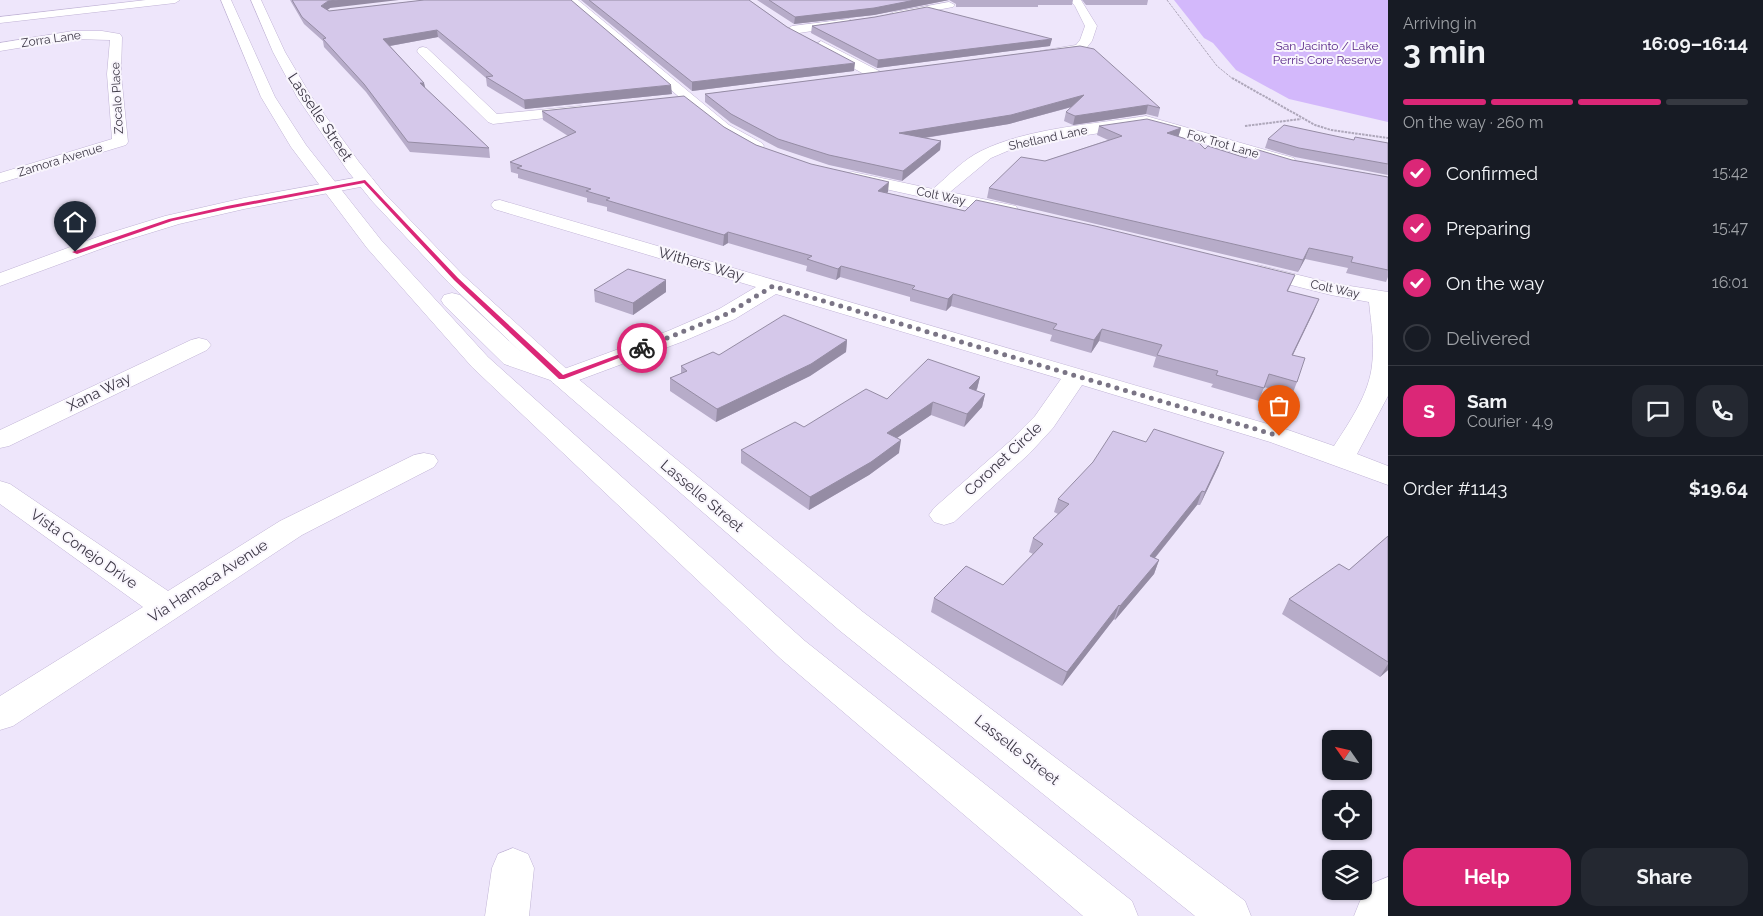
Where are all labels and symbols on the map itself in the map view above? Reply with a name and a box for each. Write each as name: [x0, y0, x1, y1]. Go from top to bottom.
street label: Zorra Lane: [20, 28, 82, 50]
park label: San Jacinto / Lake Perris Core Reserve: [1273, 39, 1381, 67]
street label: Zocalo Place: [108, 62, 126, 134]
street label: Lasselle Street: [284, 69, 356, 165]
street label: Shetland Lane: [1007, 123, 1089, 153]
street label: Fox Trot Lane: [1185, 127, 1261, 161]
street label: Zamora Avenue: [16, 140, 104, 180]
street label: Colt Way: [915, 184, 967, 208]
pin: [54, 201, 96, 252]
street label: Withers Way: [656, 243, 746, 285]
street label: Colt Way: [1309, 277, 1361, 301]
courier: [617, 323, 667, 373]
street label: Xana Way: [64, 369, 134, 415]
pin: [1258, 385, 1300, 436]
street label: Coronet Circle: [961, 418, 1046, 499]
street label: Lasselle Street: [657, 456, 747, 536]
street label: Vista Conejo Drive: [27, 505, 141, 593]
street label: Via Hamaca Avenue: [145, 535, 271, 626]
street label: Lasselle Street: [971, 711, 1063, 789]
north arrow: [1322, 730, 1372, 780]

